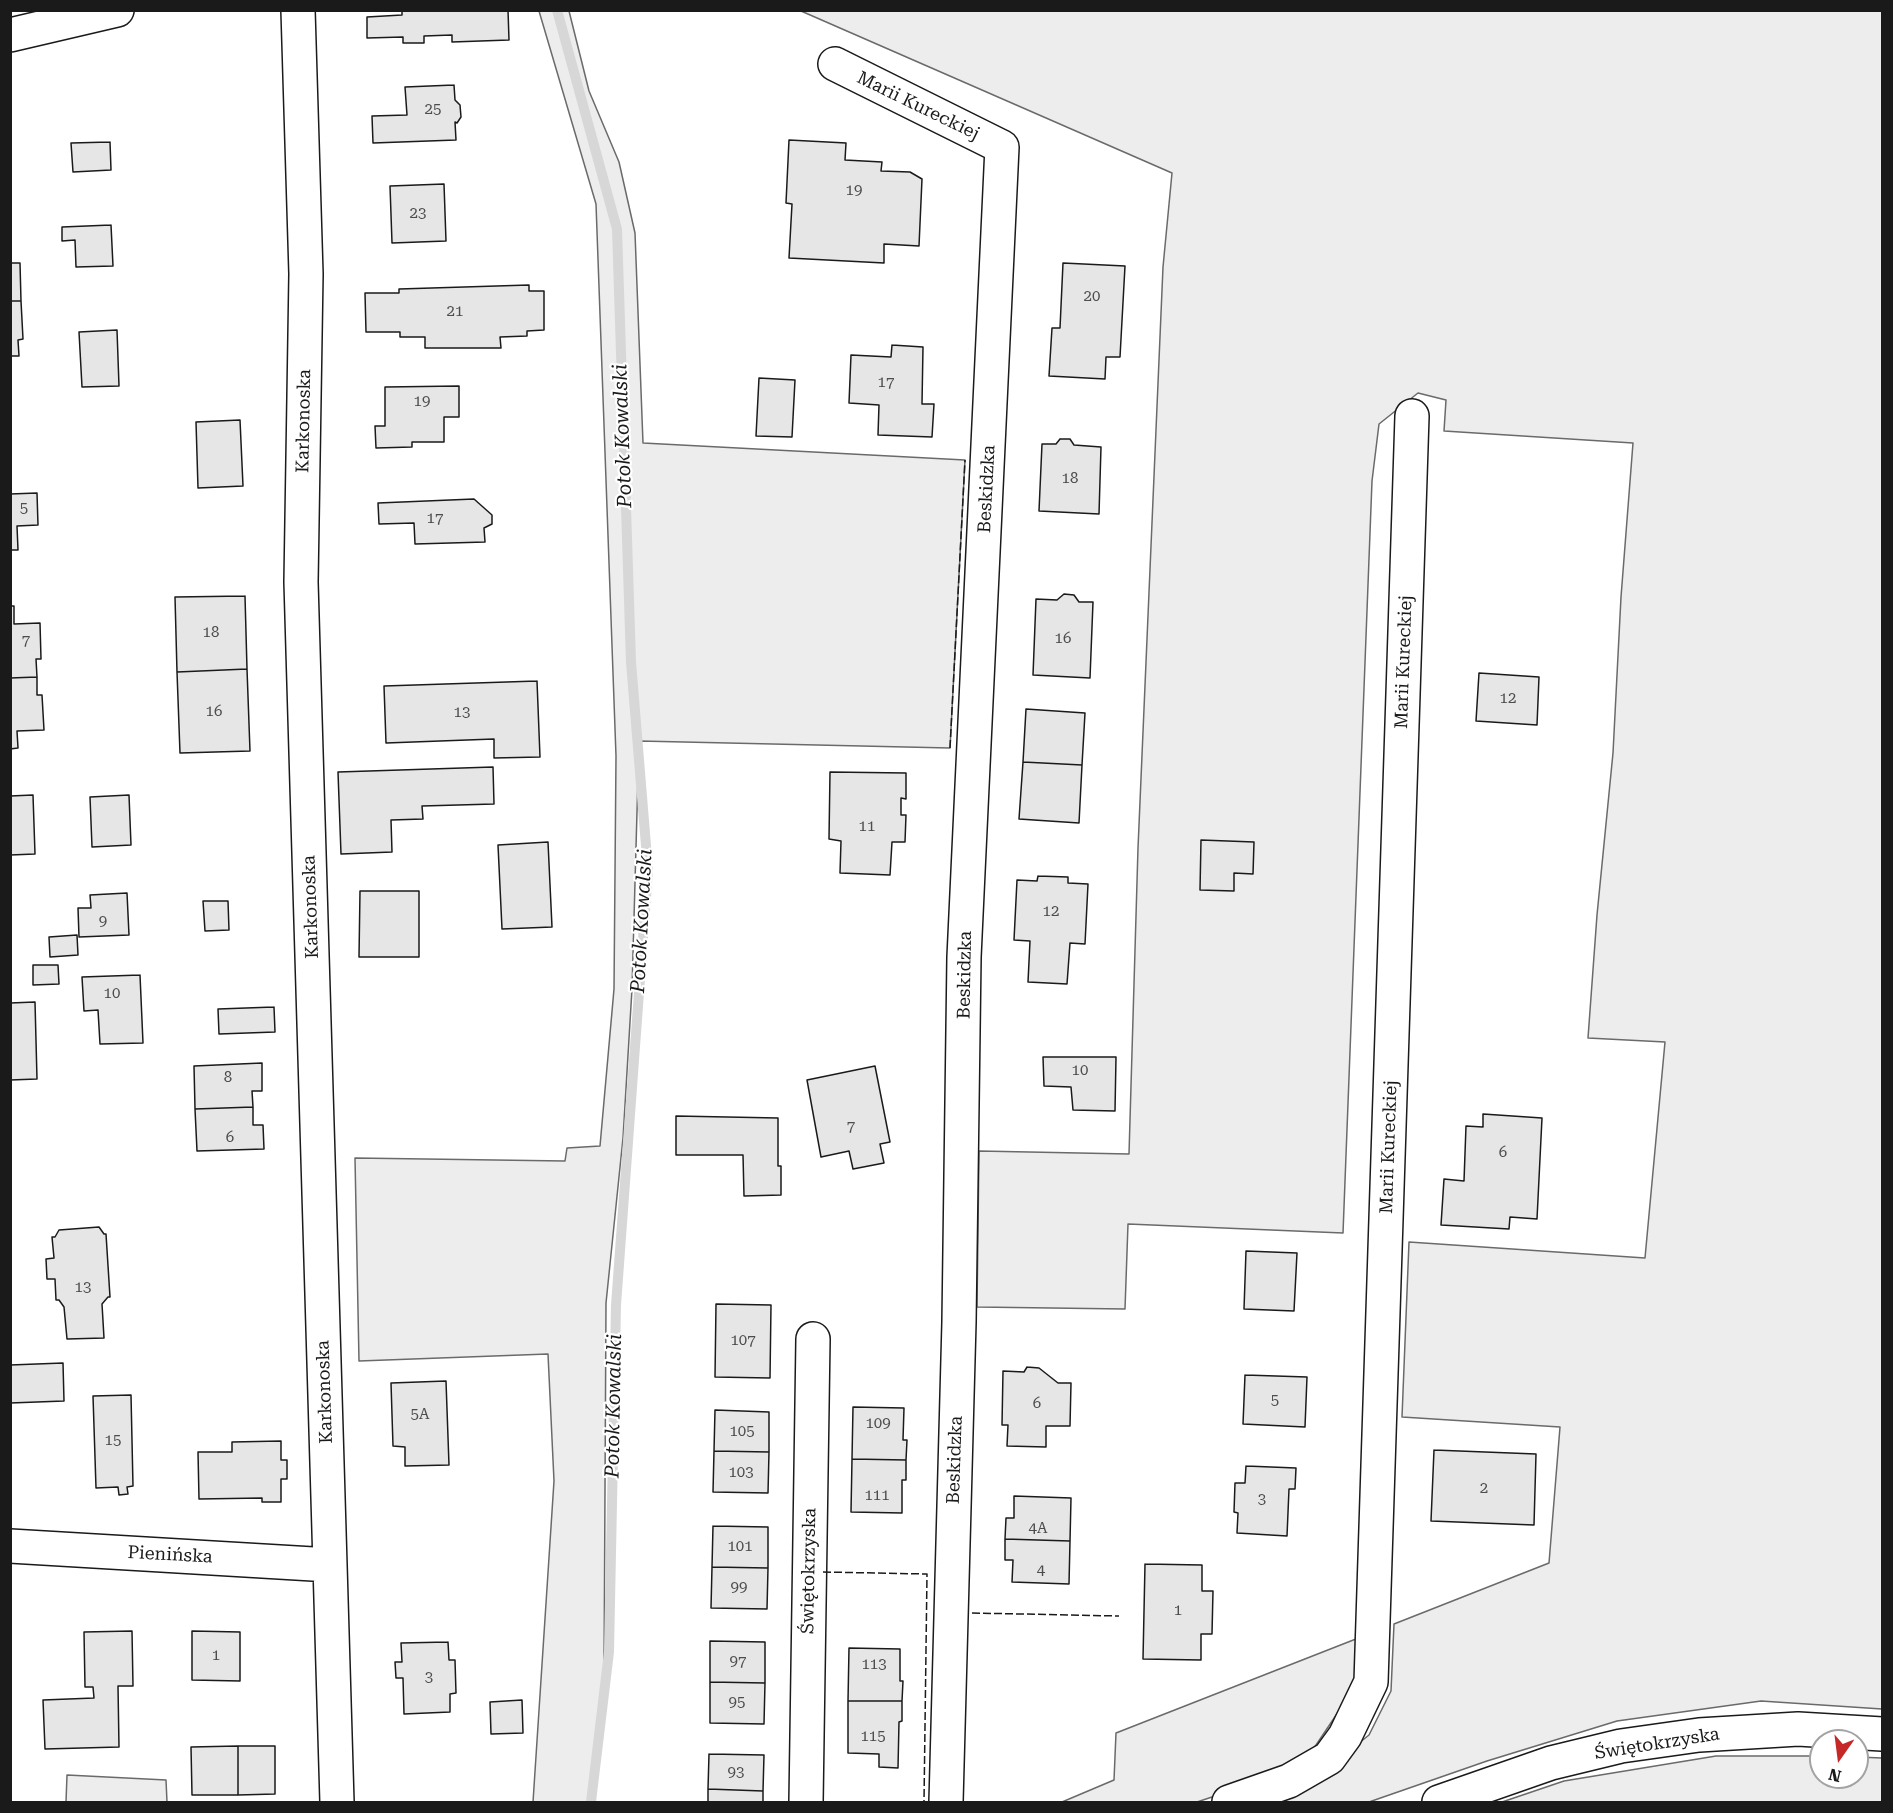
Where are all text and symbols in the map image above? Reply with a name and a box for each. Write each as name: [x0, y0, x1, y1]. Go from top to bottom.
street label: Marii Kureckiej: [853, 67, 983, 145]
house number: 25: [425, 101, 441, 119]
house number: 19: [846, 182, 862, 200]
house number: 23: [410, 205, 426, 223]
house number: 20: [1084, 288, 1100, 306]
house number: 21: [447, 303, 463, 321]
water label: Potok Kowalski: [608, 364, 638, 508]
street label: Karkonoska: [292, 369, 316, 473]
house number: 17: [878, 374, 894, 392]
house number: 19: [414, 393, 430, 411]
street label: Beskidzka: [974, 444, 1000, 534]
house number: 18: [1062, 470, 1078, 488]
house number: 5: [20, 500, 28, 518]
house number: 17: [427, 510, 443, 528]
street label: Marii Kureckiej: [1391, 595, 1417, 729]
house number: 18: [203, 624, 219, 642]
house number: 16: [1055, 630, 1071, 648]
house number: 7: [22, 632, 30, 650]
house number: 12: [1500, 690, 1516, 708]
house number: 16: [206, 703, 222, 721]
house number: 13: [454, 704, 470, 722]
house number: 11: [859, 818, 875, 836]
water label: Potok Kowalski: [626, 848, 658, 994]
street label: Karkonoska: [298, 855, 324, 959]
house number: 12: [1043, 903, 1059, 921]
house number: 9: [99, 913, 107, 931]
street label: Beskidzka: [953, 931, 977, 1019]
house number: 10: [104, 985, 120, 1003]
house number: 10: [1072, 1062, 1088, 1080]
house number: 8: [224, 1069, 232, 1087]
street label: Marii Kureckiej: [1376, 1080, 1402, 1214]
house number: 7: [847, 1118, 855, 1136]
house number: 6: [226, 1129, 234, 1147]
house number: 6: [1499, 1144, 1507, 1162]
house number: 13: [75, 1279, 91, 1297]
house number: 107: [730, 1332, 756, 1350]
water label: Potok Kowalski: [601, 1334, 627, 1478]
street label: Karkonoska: [312, 1340, 338, 1444]
house number: 5: [1271, 1392, 1279, 1410]
house number: 6: [1033, 1395, 1041, 1413]
house number: 5A: [411, 1406, 429, 1424]
house number: 109: [865, 1415, 891, 1433]
street label: Beskidzka: [943, 1416, 967, 1504]
house number: 105: [729, 1423, 755, 1441]
house number: 15: [105, 1432, 121, 1450]
house number: 103: [728, 1464, 754, 1482]
house number: 2: [1480, 1480, 1488, 1498]
house number: 111: [864, 1487, 890, 1505]
house number: 3: [1258, 1491, 1266, 1509]
street label: Świętokrzyska: [797, 1508, 821, 1634]
house number: 4A: [1029, 1520, 1047, 1538]
house number: 101: [727, 1538, 753, 1556]
street label: Pienińska: [127, 1542, 213, 1568]
house number: 4: [1037, 1562, 1045, 1580]
house number: 99: [731, 1579, 747, 1597]
house number: 1: [1174, 1602, 1182, 1620]
house number: 1: [212, 1647, 220, 1665]
house number: 97: [730, 1653, 746, 1671]
house number: 113: [861, 1656, 887, 1674]
house number: 3: [425, 1669, 433, 1687]
house number: 95: [729, 1694, 745, 1712]
street label: Świętokrzyska: [1593, 1723, 1721, 1765]
house number: 115: [860, 1728, 886, 1746]
north arrow: [1809, 1729, 1869, 1789]
house number: 93: [728, 1764, 744, 1782]
text: N: [1827, 1764, 1843, 1786]

